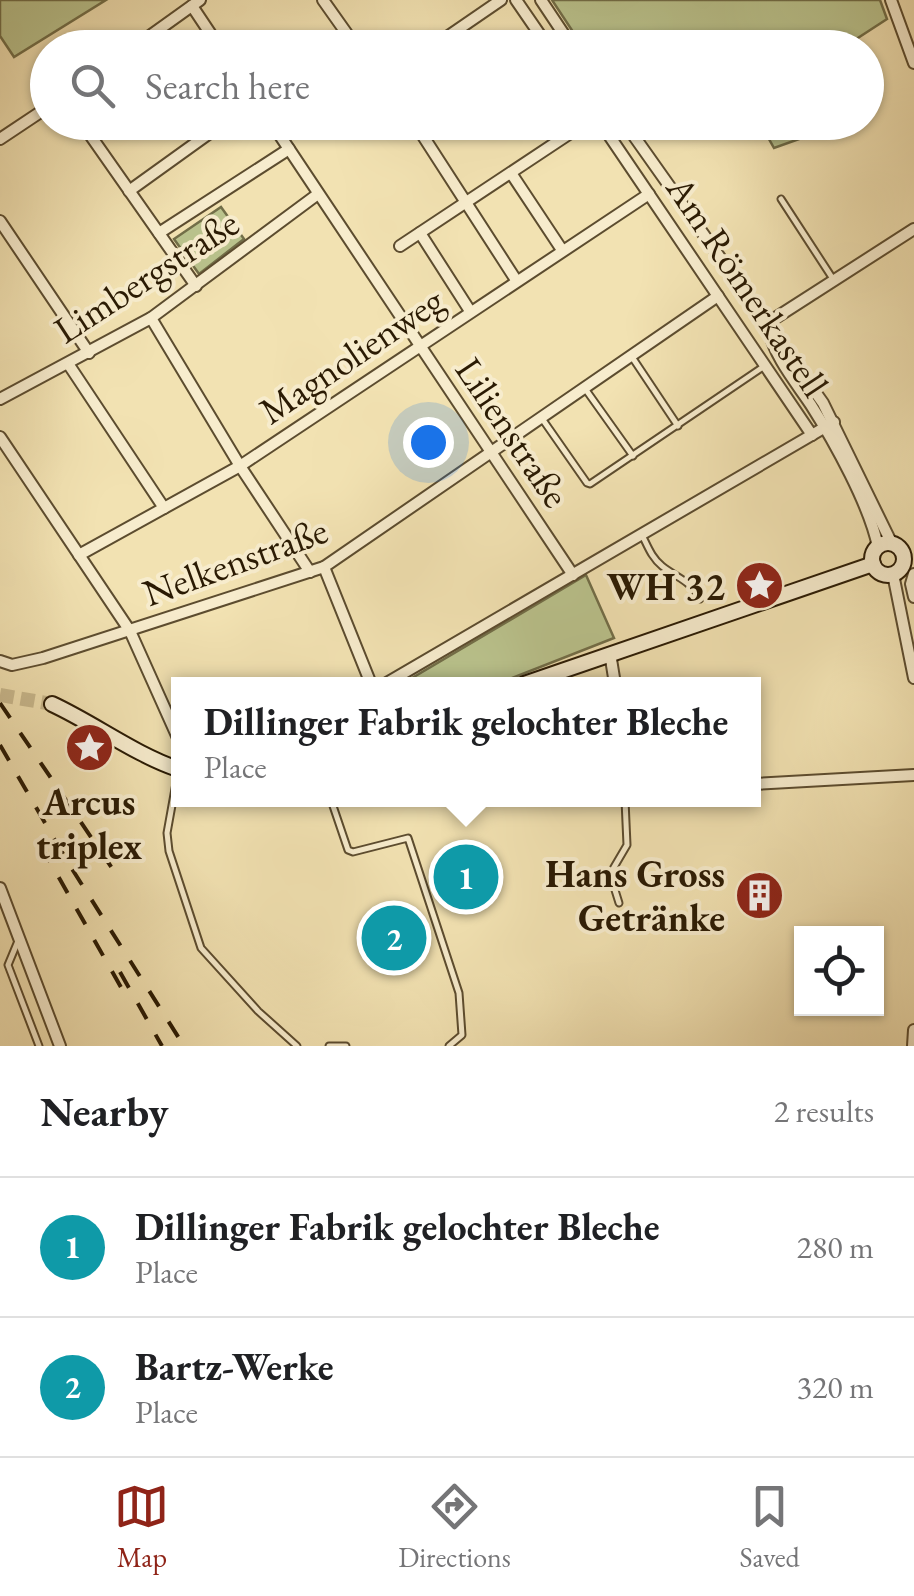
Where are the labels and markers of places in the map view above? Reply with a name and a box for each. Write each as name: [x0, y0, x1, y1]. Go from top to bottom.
place icon: WH 32: [734, 560, 786, 612]
place label: WH 32: [607, 562, 725, 611]
place icon: Arcus triplex: [63, 721, 115, 773]
place label: Arcus triplex: [36, 777, 142, 870]
pin: 1: [434, 840, 498, 914]
place label: Hans Gross Getränke: [545, 849, 725, 942]
building icon: Hans Gross Getränke: [734, 869, 786, 921]
pin: 2: [362, 900, 426, 976]

